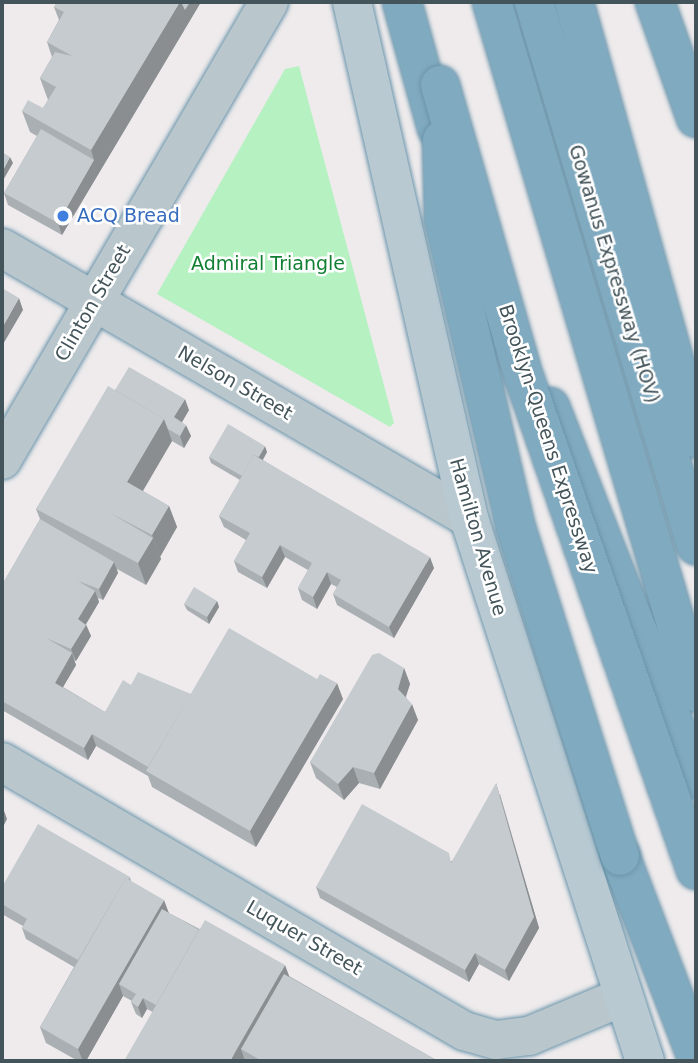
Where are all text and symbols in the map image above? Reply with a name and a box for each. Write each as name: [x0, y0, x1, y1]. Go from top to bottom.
street label: Gowanus Expressway (HOV): [564, 142, 664, 406]
place label: ACQ Bread: [77, 205, 180, 227]
marker: ACQ Bread: [55, 208, 71, 224]
street label: Clinton Street: [50, 241, 136, 365]
park label: Admiral Triangle: [191, 253, 345, 275]
street label: Brooklyn-Queens Expressway: [494, 301, 602, 577]
street label: Nelson Street: [174, 341, 296, 425]
street label: Hamilton Avenue: [445, 456, 511, 618]
street label: Luquer Street: [242, 896, 366, 980]

